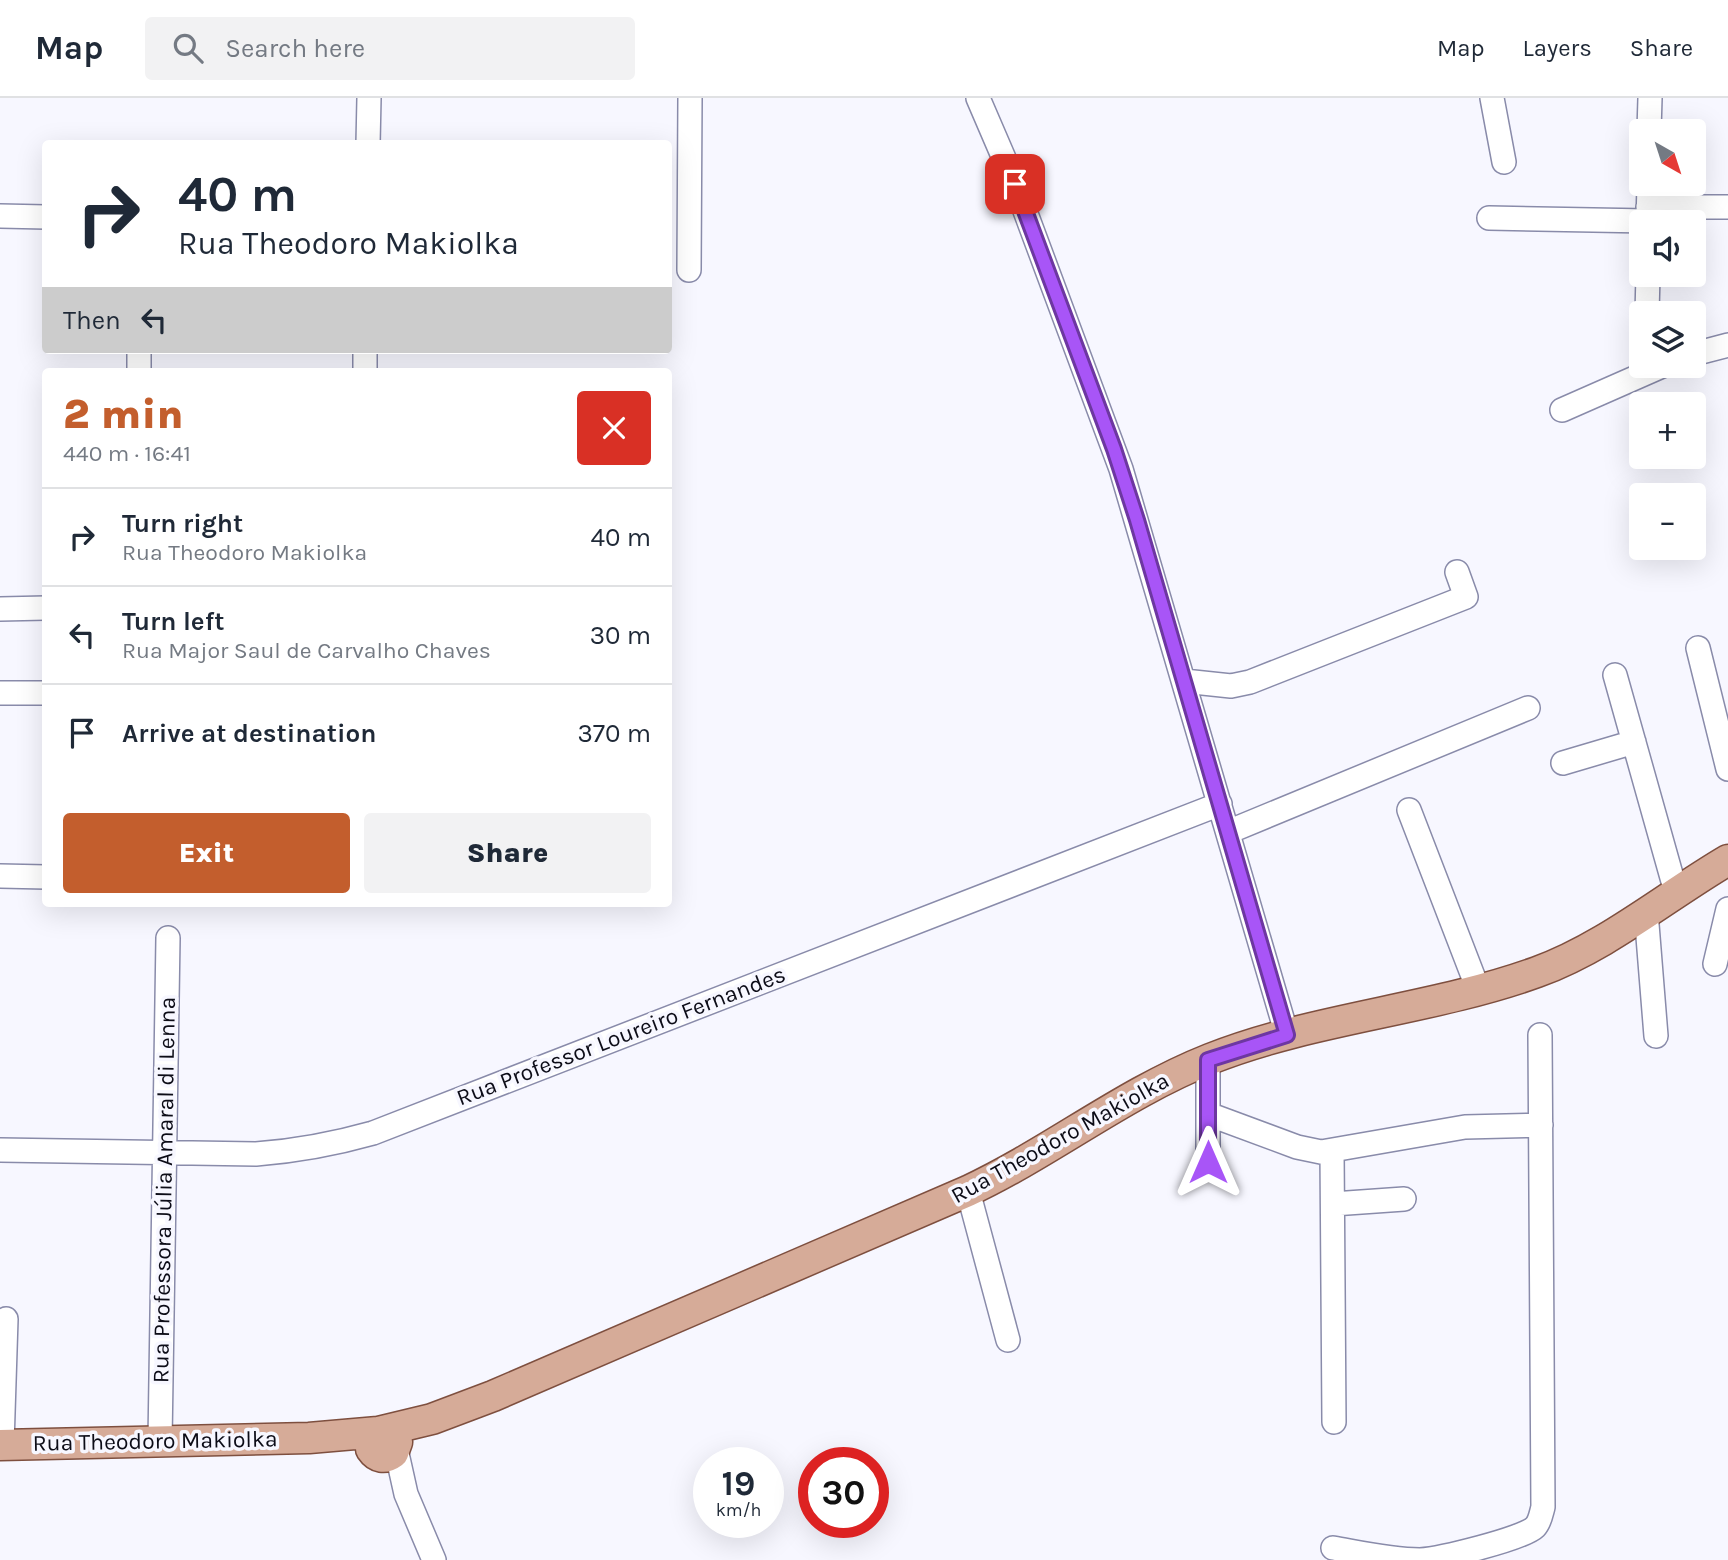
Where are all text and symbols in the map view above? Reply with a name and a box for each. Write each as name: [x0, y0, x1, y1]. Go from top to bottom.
search box: [145, 17, 635, 80]
text: Map: [35, 29, 103, 67]
icon: search: [169, 29, 207, 67]
text: Search here: [225, 33, 365, 64]
text: Map: [1437, 34, 1485, 62]
text: Layers: [1523, 34, 1592, 62]
text: Share: [1630, 34, 1693, 62]
north arrow: [1629, 119, 1706, 196]
map controls: [1629, 119, 1706, 560]
pin: [985, 154, 1045, 214]
icon: arrive: [996, 165, 1034, 203]
text: 40 m: [178, 166, 297, 223]
icon: right: [63, 168, 154, 259]
button: sound: [1629, 210, 1706, 287]
text: Rua Theodoro Makiolka: [178, 225, 519, 262]
icon: left: [135, 301, 173, 339]
button: layers: [1629, 301, 1706, 378]
text: Then: [63, 305, 121, 336]
text: 2 min: [63, 389, 183, 439]
button: close: [577, 391, 651, 465]
button: +: [1629, 392, 1706, 469]
text: 440 m · 16:41: [63, 440, 191, 467]
button: −: [1629, 483, 1706, 560]
text: Turn right: [122, 508, 243, 539]
icon: right: [63, 518, 101, 556]
text: 40 m: [591, 522, 651, 553]
text: Rua Theodoro Makiolka: [122, 539, 367, 566]
text: Turn left: [122, 606, 224, 637]
icon: left: [63, 616, 101, 654]
text: 30 m: [590, 620, 651, 651]
text: Rua Major Saul de Carvalho Chaves: [122, 637, 491, 664]
icon: arrive: [63, 714, 101, 752]
text: Arrive at destination: [122, 718, 376, 749]
text: 370 m: [578, 718, 651, 749]
button: Exit: [63, 813, 350, 893]
button: Share: [364, 813, 651, 893]
street label: Rua Professor Loureiro Fernandes: [453, 961, 789, 1111]
street label: Rua Professora Júlia Amaral di Lenna: [147, 997, 181, 1383]
street label: Rua Theodoro Makiolka: [946, 1067, 1174, 1209]
position arrow: [1171, 1125, 1245, 1199]
street label: Rua Theodoro Makiolka: [32, 1425, 278, 1457]
speed limit sign: 30: [798, 1447, 889, 1538]
text: 19: [722, 1463, 755, 1504]
text: km/h: [716, 1499, 761, 1521]

